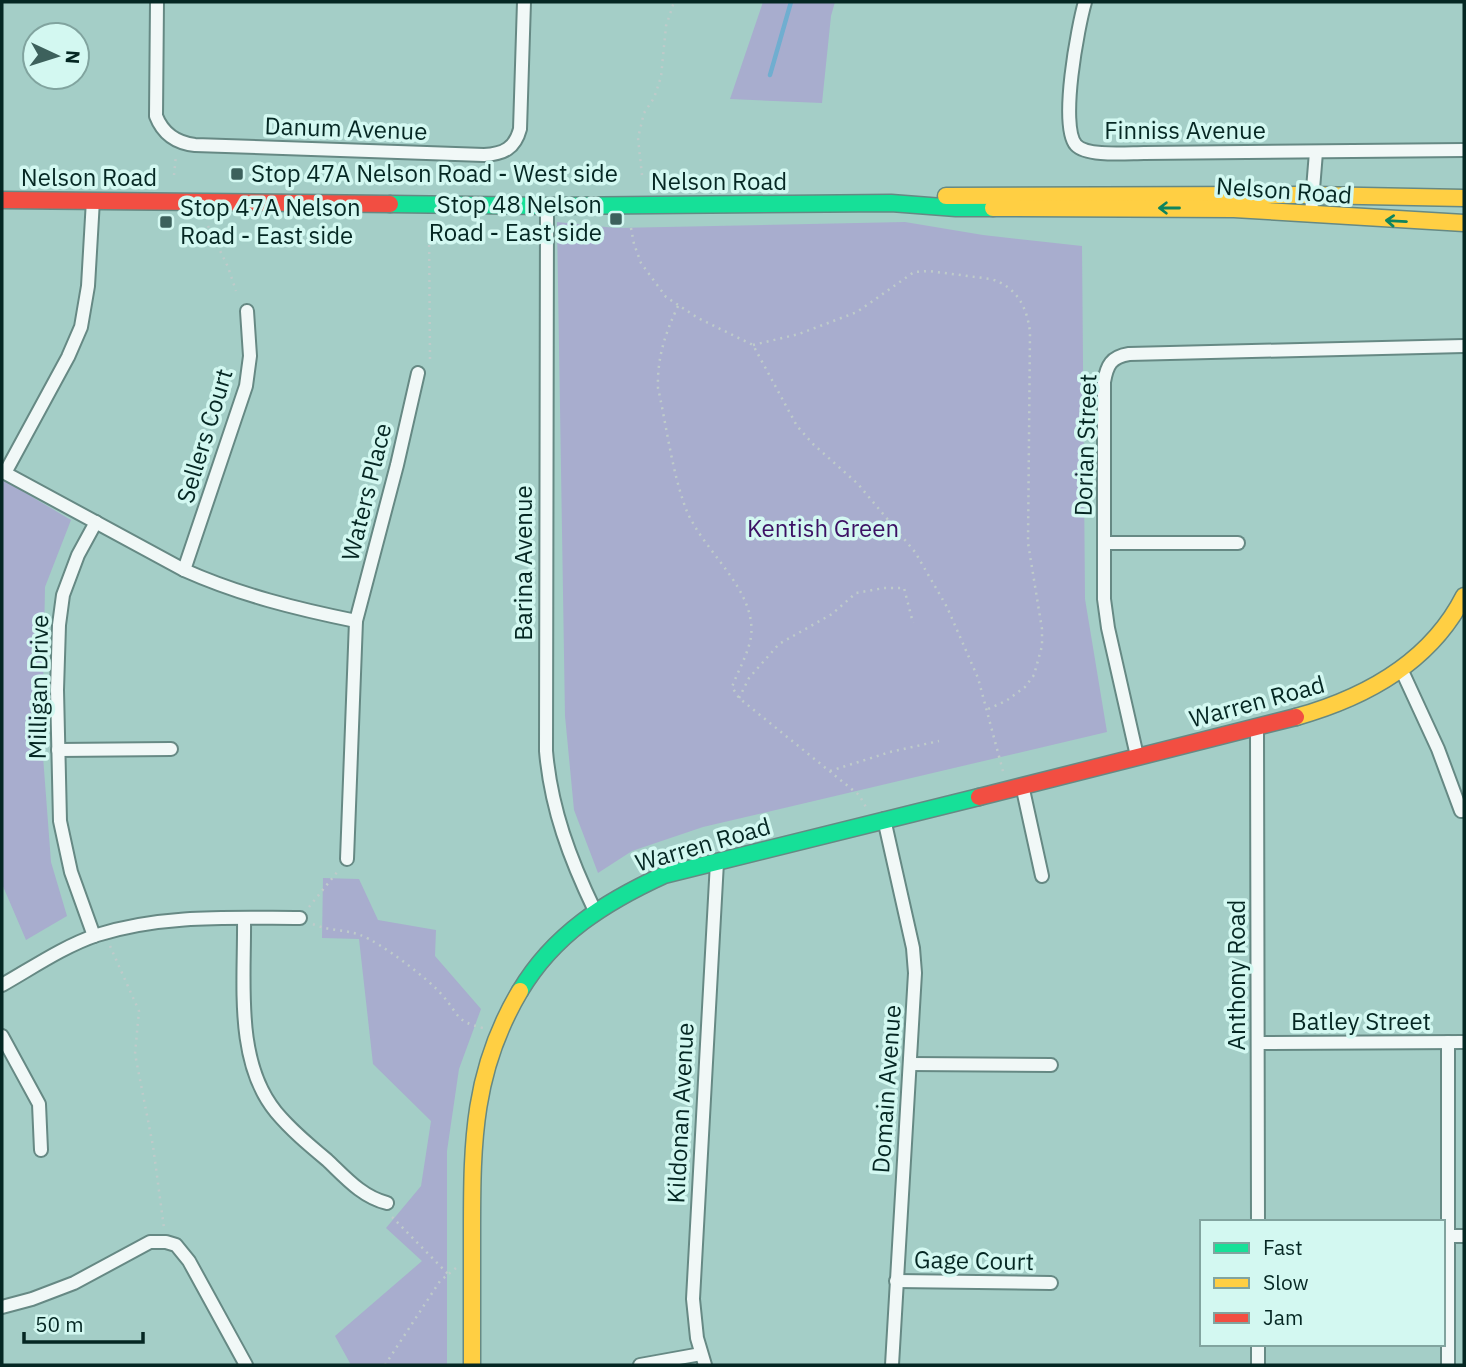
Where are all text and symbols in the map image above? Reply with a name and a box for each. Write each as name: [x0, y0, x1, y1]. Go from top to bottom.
north arrow: [21, 21, 91, 91]
text: N: [61, 49, 85, 65]
street label: Danum Avenue: [264, 109, 428, 147]
street label: Finniss Avenue: [1104, 114, 1266, 146]
place label: Stop 47A Nelson Road - West side: [251, 157, 618, 189]
street label: Nelson Road: [21, 161, 157, 193]
street label: Nelson Road: [651, 165, 787, 197]
marker: Stop 47A Nelson Road - West side: [229, 166, 245, 182]
street label: Nelson Road: [1215, 169, 1353, 211]
place label: Stop 48 Nelson Road - East side: [429, 188, 602, 248]
place label: Stop 47A Nelson Road - East side: [180, 191, 361, 251]
one-way arrow: [1158, 201, 1181, 215]
marker: Stop 48 Nelson Road - East side: [608, 211, 624, 227]
marker: Stop 47A Nelson Road - East side: [158, 214, 174, 230]
one-way arrow: [1385, 214, 1408, 227]
street label: Sellers Court: [168, 365, 240, 507]
street label: Dorian Street: [1067, 373, 1103, 517]
street label: Waters Place: [333, 420, 399, 564]
street label: Barina Avenue: [507, 485, 539, 641]
park label: Kentish Green: [747, 512, 899, 544]
street label: Milligan Drive: [21, 614, 55, 760]
street label: Warren Road: [1185, 668, 1328, 734]
street label: Warren Road: [631, 809, 774, 879]
street label: Anthony Road: [1220, 900, 1252, 1050]
street label: Domain Avenue: [864, 1004, 908, 1174]
street label: Batley Street: [1291, 1005, 1431, 1037]
street label: Kildonan Avenue: [659, 1022, 701, 1204]
legend: [1200, 1220, 1445, 1346]
text: Fast: [1263, 1233, 1303, 1261]
street label: Gage Court: [914, 1243, 1034, 1277]
text: Slow: [1263, 1268, 1309, 1296]
scale bar: [24, 1300, 144, 1344]
text: Jam: [1263, 1303, 1303, 1331]
text: 50 m: [35, 1310, 84, 1338]

